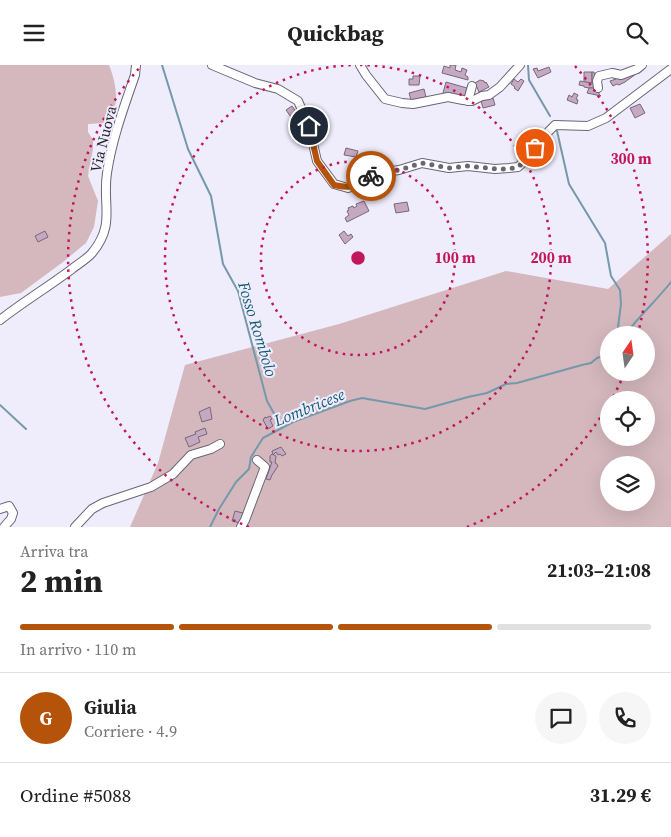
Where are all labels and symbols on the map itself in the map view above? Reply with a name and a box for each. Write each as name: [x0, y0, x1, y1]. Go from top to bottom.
street label: Via Nuova: [85, 103, 121, 174]
pin: [288, 105, 330, 147]
pin: [514, 127, 556, 169]
text: 300 m: [610, 148, 652, 169]
courier: [346, 151, 396, 201]
text: 100 m: [434, 247, 476, 268]
text: 200 m: [530, 247, 572, 268]
centre of rings: [349, 249, 367, 267]
water label: Fosso Rombolo: [233, 278, 283, 379]
north arrow: [600, 326, 655, 381]
water label: Lombricese: [270, 383, 348, 431]

